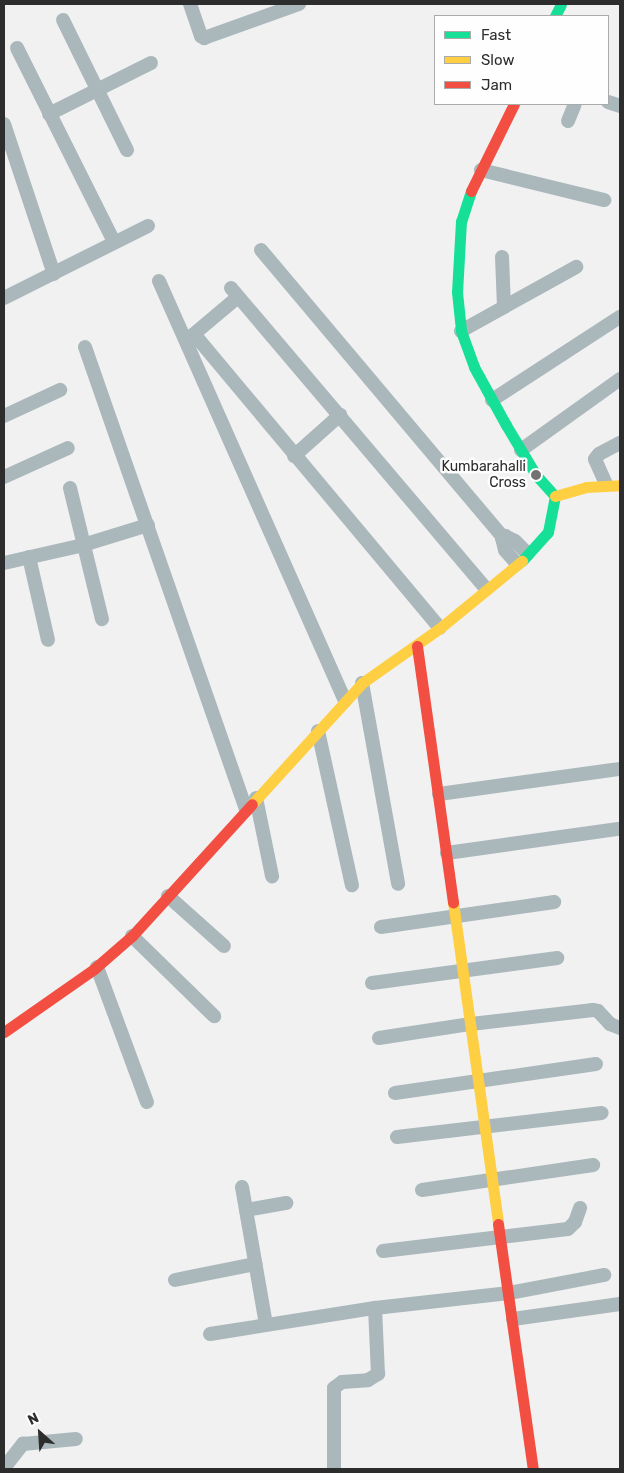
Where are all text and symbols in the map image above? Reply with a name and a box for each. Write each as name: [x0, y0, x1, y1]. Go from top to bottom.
legend: [434, 15, 609, 105]
text: Fast: [481, 26, 511, 44]
text: Slow: [481, 51, 514, 69]
text: Jam: [481, 76, 512, 94]
place label: Kumbarahalli Cross: [442, 459, 526, 492]
marker: Kumbarahalli Cross: [530, 469, 542, 481]
north arrow: [15, 1408, 65, 1458]
text: N: [25, 1409, 41, 1429]

